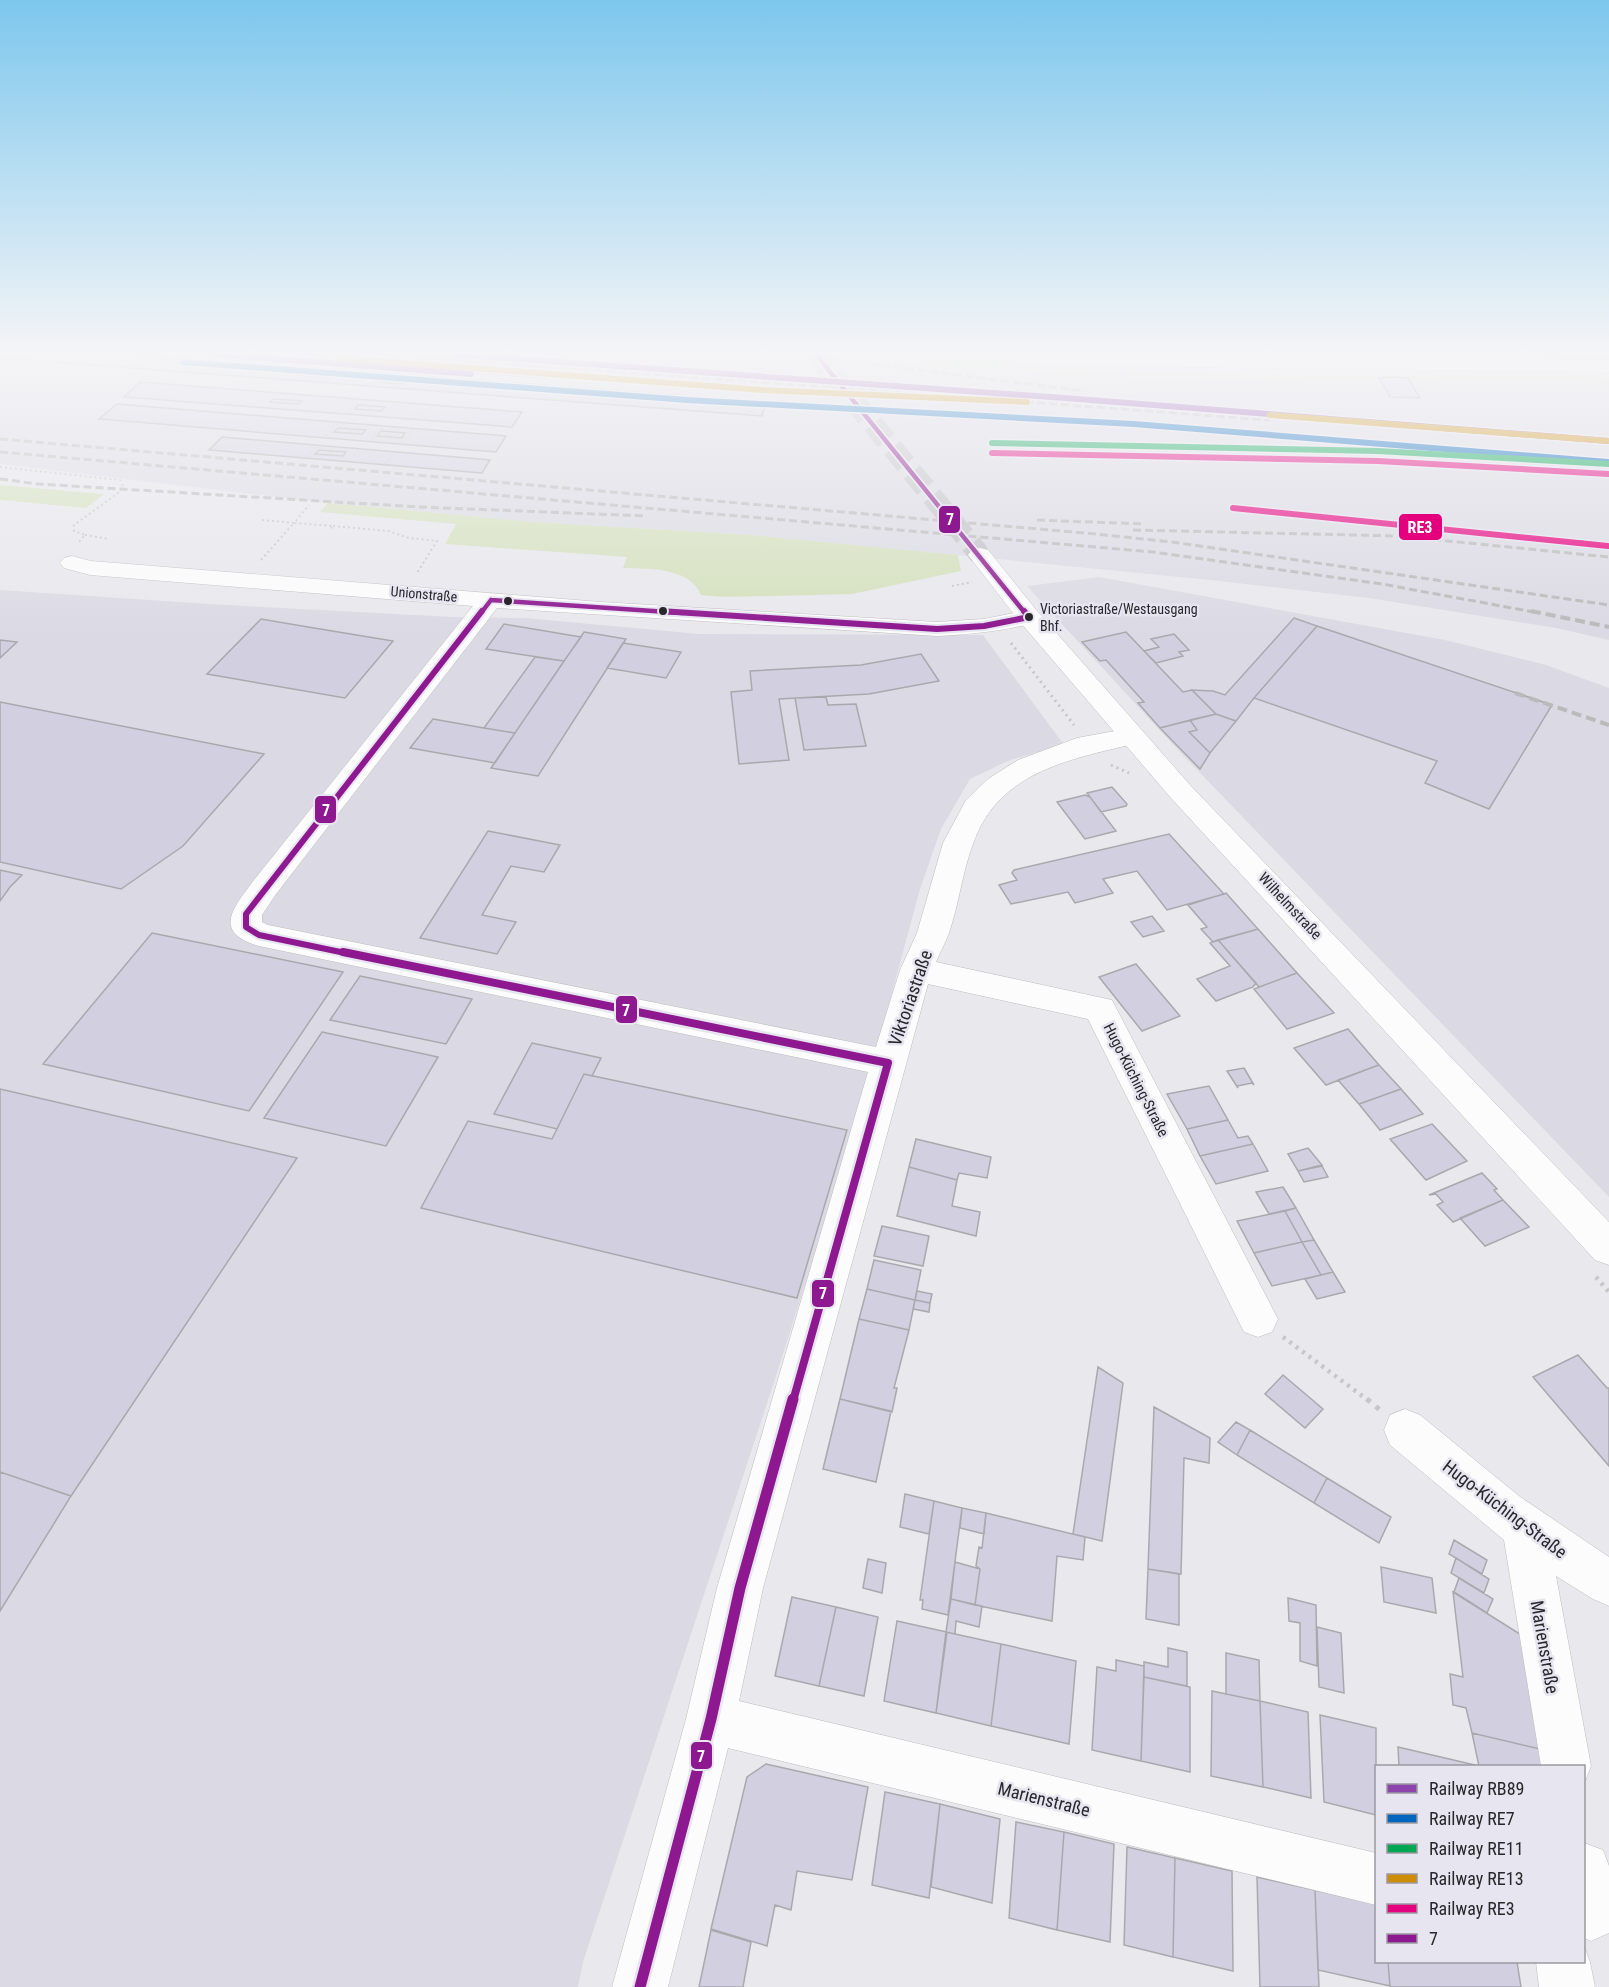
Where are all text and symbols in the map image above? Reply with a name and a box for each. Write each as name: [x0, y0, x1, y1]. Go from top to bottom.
line badge: 7: [938, 505, 961, 534]
text: 7: [946, 510, 954, 529]
line badge: RE3: [1398, 513, 1443, 541]
text: RE3: [1408, 518, 1432, 537]
street label: Unionstraße: [390, 583, 458, 605]
unlabelled marker: [502, 595, 514, 607]
place label: Victoriastraße/Westausgang Bhf.: [1040, 601, 1198, 634]
unlabelled marker: [657, 605, 669, 617]
marker: Victoriastraße/Westausgang Bhf.: [1023, 611, 1035, 623]
line badge: 7: [314, 795, 337, 824]
text: 7: [322, 801, 330, 820]
street label: Wilhelmstraße: [1254, 869, 1326, 943]
street label: Viktoriastraße: [884, 947, 936, 1049]
line badge: 7: [615, 995, 638, 1024]
text: 7: [622, 1001, 630, 1020]
street label: Hugo-Küching-Straße: [1100, 1020, 1172, 1140]
line badge: 7: [811, 1279, 835, 1308]
text: 7: [819, 1284, 827, 1303]
street label: Hugo-Küching-Straße: [1439, 1455, 1571, 1563]
street label: Marienstraße: [1526, 1599, 1564, 1695]
line badge: 7: [690, 1741, 713, 1770]
text: 7: [697, 1747, 705, 1766]
legend: [1375, 1765, 1585, 1963]
street label: Marienstraße: [996, 1777, 1092, 1821]
text: Railway RB89: [1429, 1778, 1524, 1799]
text: Railway RE7: [1429, 1808, 1515, 1829]
text: Railway RE11: [1429, 1838, 1524, 1859]
text: Railway RE13: [1429, 1868, 1524, 1889]
text: Railway RE3: [1429, 1898, 1515, 1919]
text: 7: [1429, 1928, 1438, 1949]

